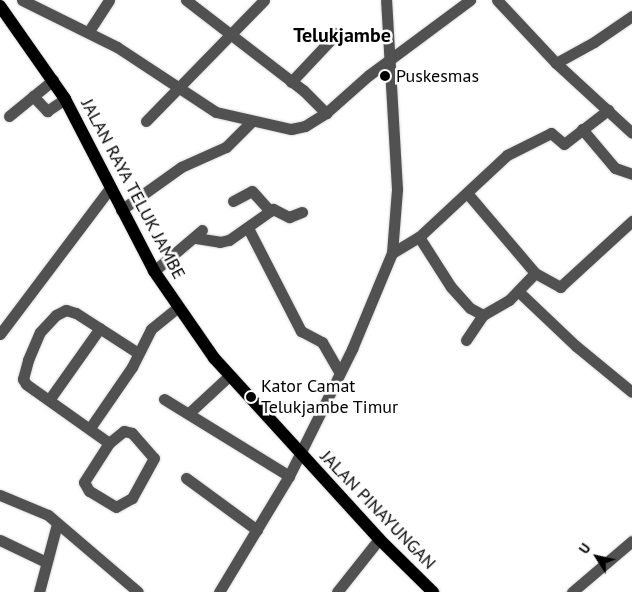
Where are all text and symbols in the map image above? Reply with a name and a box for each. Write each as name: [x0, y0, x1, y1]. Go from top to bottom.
district label: Telukjambe: [293, 23, 391, 47]
place label: Puskesmas: [396, 65, 479, 87]
marker: Puskesmas: [378, 69, 392, 83]
street label: JALAN RAYA TELUK JAMBE: [76, 94, 190, 284]
place label: Kator Camat Telukjambe Timur: [261, 376, 399, 418]
marker: Kator Camat Telukjambe Timur: [245, 391, 257, 403]
street label: JALAN PINAYUNGAN: [316, 446, 440, 574]
north arrow: [572, 532, 622, 582]
text: U: [575, 540, 595, 557]

